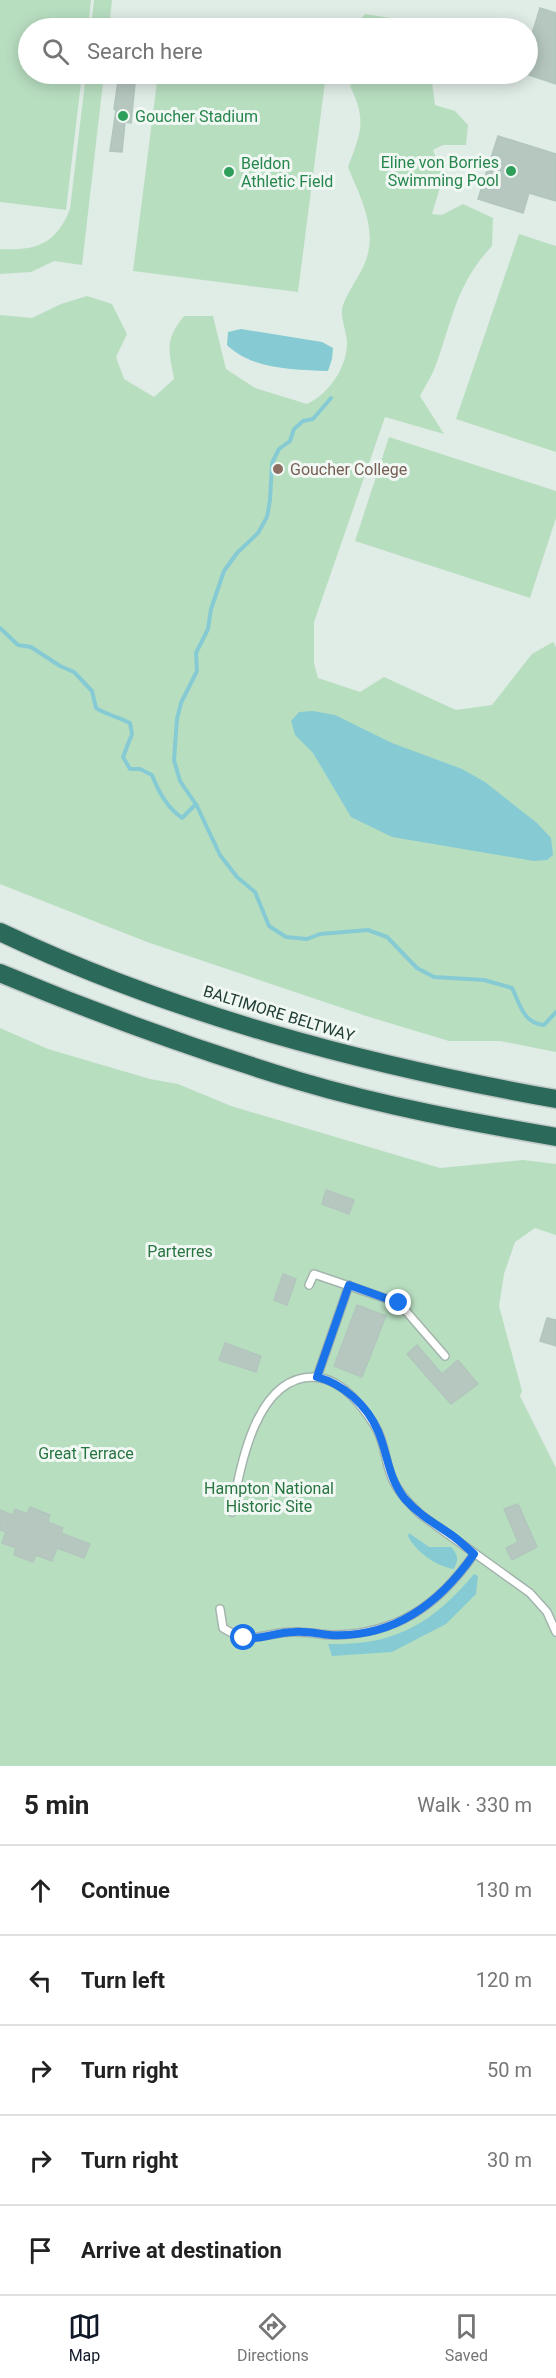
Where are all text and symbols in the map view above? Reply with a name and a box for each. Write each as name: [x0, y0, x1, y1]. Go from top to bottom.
search box: [18, 18, 538, 84]
icon: search: [39, 35, 72, 68]
text: Search here: [87, 39, 203, 64]
place label: Goucher Stadium: [135, 107, 258, 126]
marker: Goucher Stadium: [116, 109, 130, 123]
place label: Eline von Borries Swimming Pool: [381, 153, 499, 190]
place label: Beldon Athletic Field: [241, 154, 333, 191]
marker: Eline von Borries Swimming Pool: [504, 164, 518, 178]
marker: Beldon Athletic Field: [222, 165, 236, 179]
place label: Goucher College: [290, 460, 407, 479]
marker: Goucher College: [271, 462, 285, 476]
street label: BALTIMORE BELTWAY: [201, 981, 357, 1046]
park label: Parterres: [147, 1242, 213, 1261]
route end: [385, 1289, 411, 1315]
park label: Great Terrace: [38, 1444, 134, 1463]
park label: Hampton National Historic Site: [204, 1479, 334, 1516]
route start: [230, 1624, 256, 1650]
text: 5 min: [24, 1790, 89, 1820]
text: Walk · 330 m: [417, 1793, 532, 1817]
icon: ahead: [24, 1874, 57, 1907]
text: Continue: [81, 1878, 170, 1903]
text: 130 m: [476, 1878, 532, 1902]
icon: left: [24, 1964, 57, 1997]
text: Turn left: [81, 1968, 165, 1993]
text: 120 m: [476, 1968, 532, 1992]
icon: right: [24, 2054, 57, 2087]
text: Turn right: [81, 2058, 178, 2083]
text: 50 m: [487, 2058, 532, 2082]
icon: right: [24, 2144, 57, 2177]
text: Turn right: [81, 2148, 178, 2173]
text: 30 m: [487, 2148, 532, 2172]
icon: arrive: [24, 2234, 57, 2267]
text: Arrive at destination: [81, 2238, 282, 2263]
tab: Map: [68, 2310, 101, 2365]
tab: Directions: [237, 2310, 309, 2365]
tab: Saved: [445, 2310, 488, 2365]

